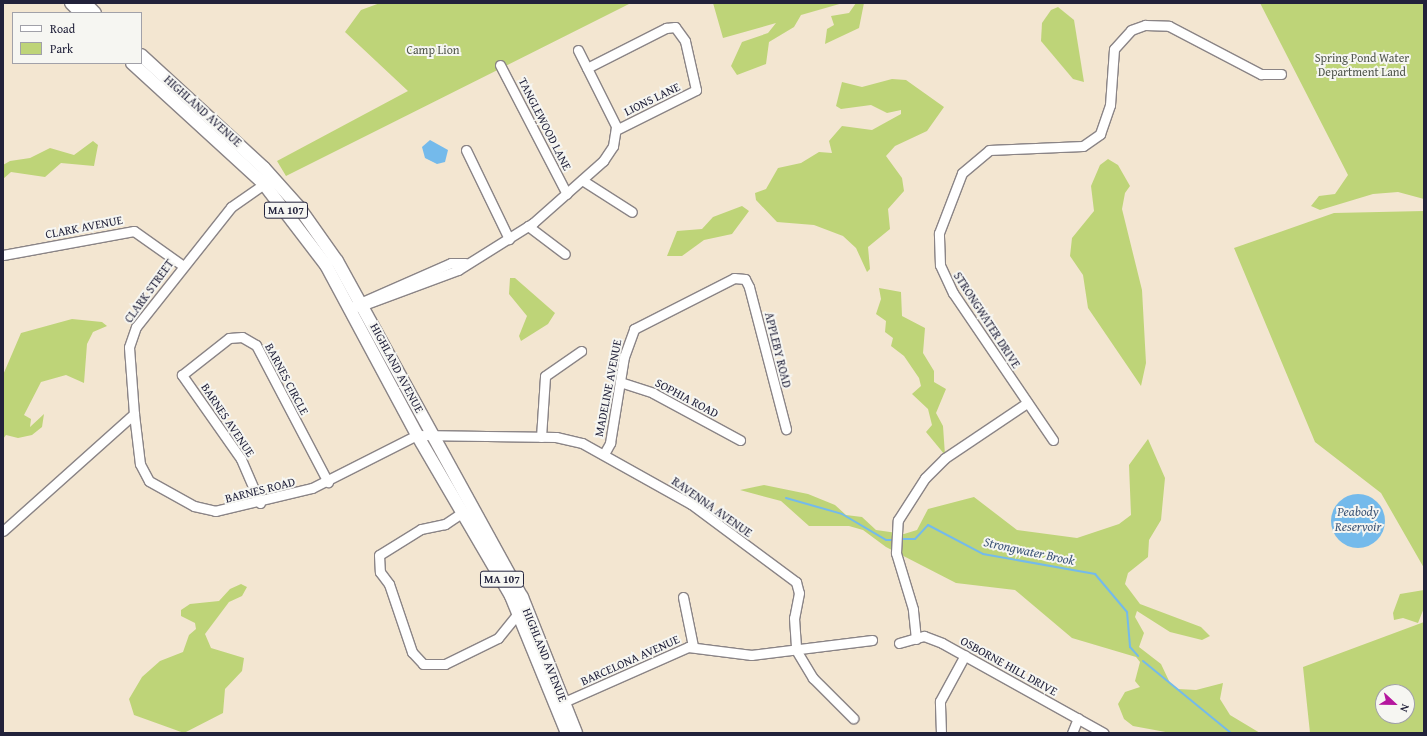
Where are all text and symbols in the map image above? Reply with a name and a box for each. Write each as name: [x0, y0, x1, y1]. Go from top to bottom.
legend: [12, 12, 142, 64]
text: Road: [50, 20, 75, 37]
text: Park: [50, 40, 73, 57]
park label: Camp Lion: [406, 43, 460, 57]
park label: Spring Pond Water Department Land: [1315, 51, 1409, 79]
street label: HIGHLAND AVENUE: [161, 72, 245, 150]
street label: TANGLEWOOD LANE: [516, 75, 574, 173]
street label: LIONS LANE: [622, 79, 682, 119]
road number: MA 107: [263, 201, 309, 219]
street label: CLARK AVENUE: [44, 212, 124, 242]
street label: CLARK STREET: [121, 257, 177, 325]
street label: STRONGWATER DRIVE: [951, 269, 1023, 371]
street label: APPLEBY ROAD: [762, 311, 794, 389]
street label: HIGHLAND AVENUE: [367, 321, 427, 415]
street label: MADELINE AVENUE: [592, 338, 624, 438]
street label: BARNES CIRCLE: [262, 341, 312, 417]
street label: SOPHIA ROAD: [653, 375, 721, 421]
street label: BARNES AVENUE: [198, 381, 258, 459]
street label: BARNES ROAD: [223, 474, 297, 506]
street label: RAVENNA AVENUE: [669, 474, 755, 540]
water label: Peabody Reservoir: [1335, 505, 1381, 536]
water label: Strongwater Brook: [982, 535, 1076, 569]
road number: MA 107: [479, 570, 525, 588]
street label: HIGHLAND AVENUE: [520, 606, 570, 704]
street label: BARCELONA AVENUE: [578, 632, 682, 688]
street label: OSBORNE HILL DRIVE: [958, 633, 1060, 699]
north arrow: [1375, 684, 1415, 724]
text: N: [1396, 702, 1414, 715]

